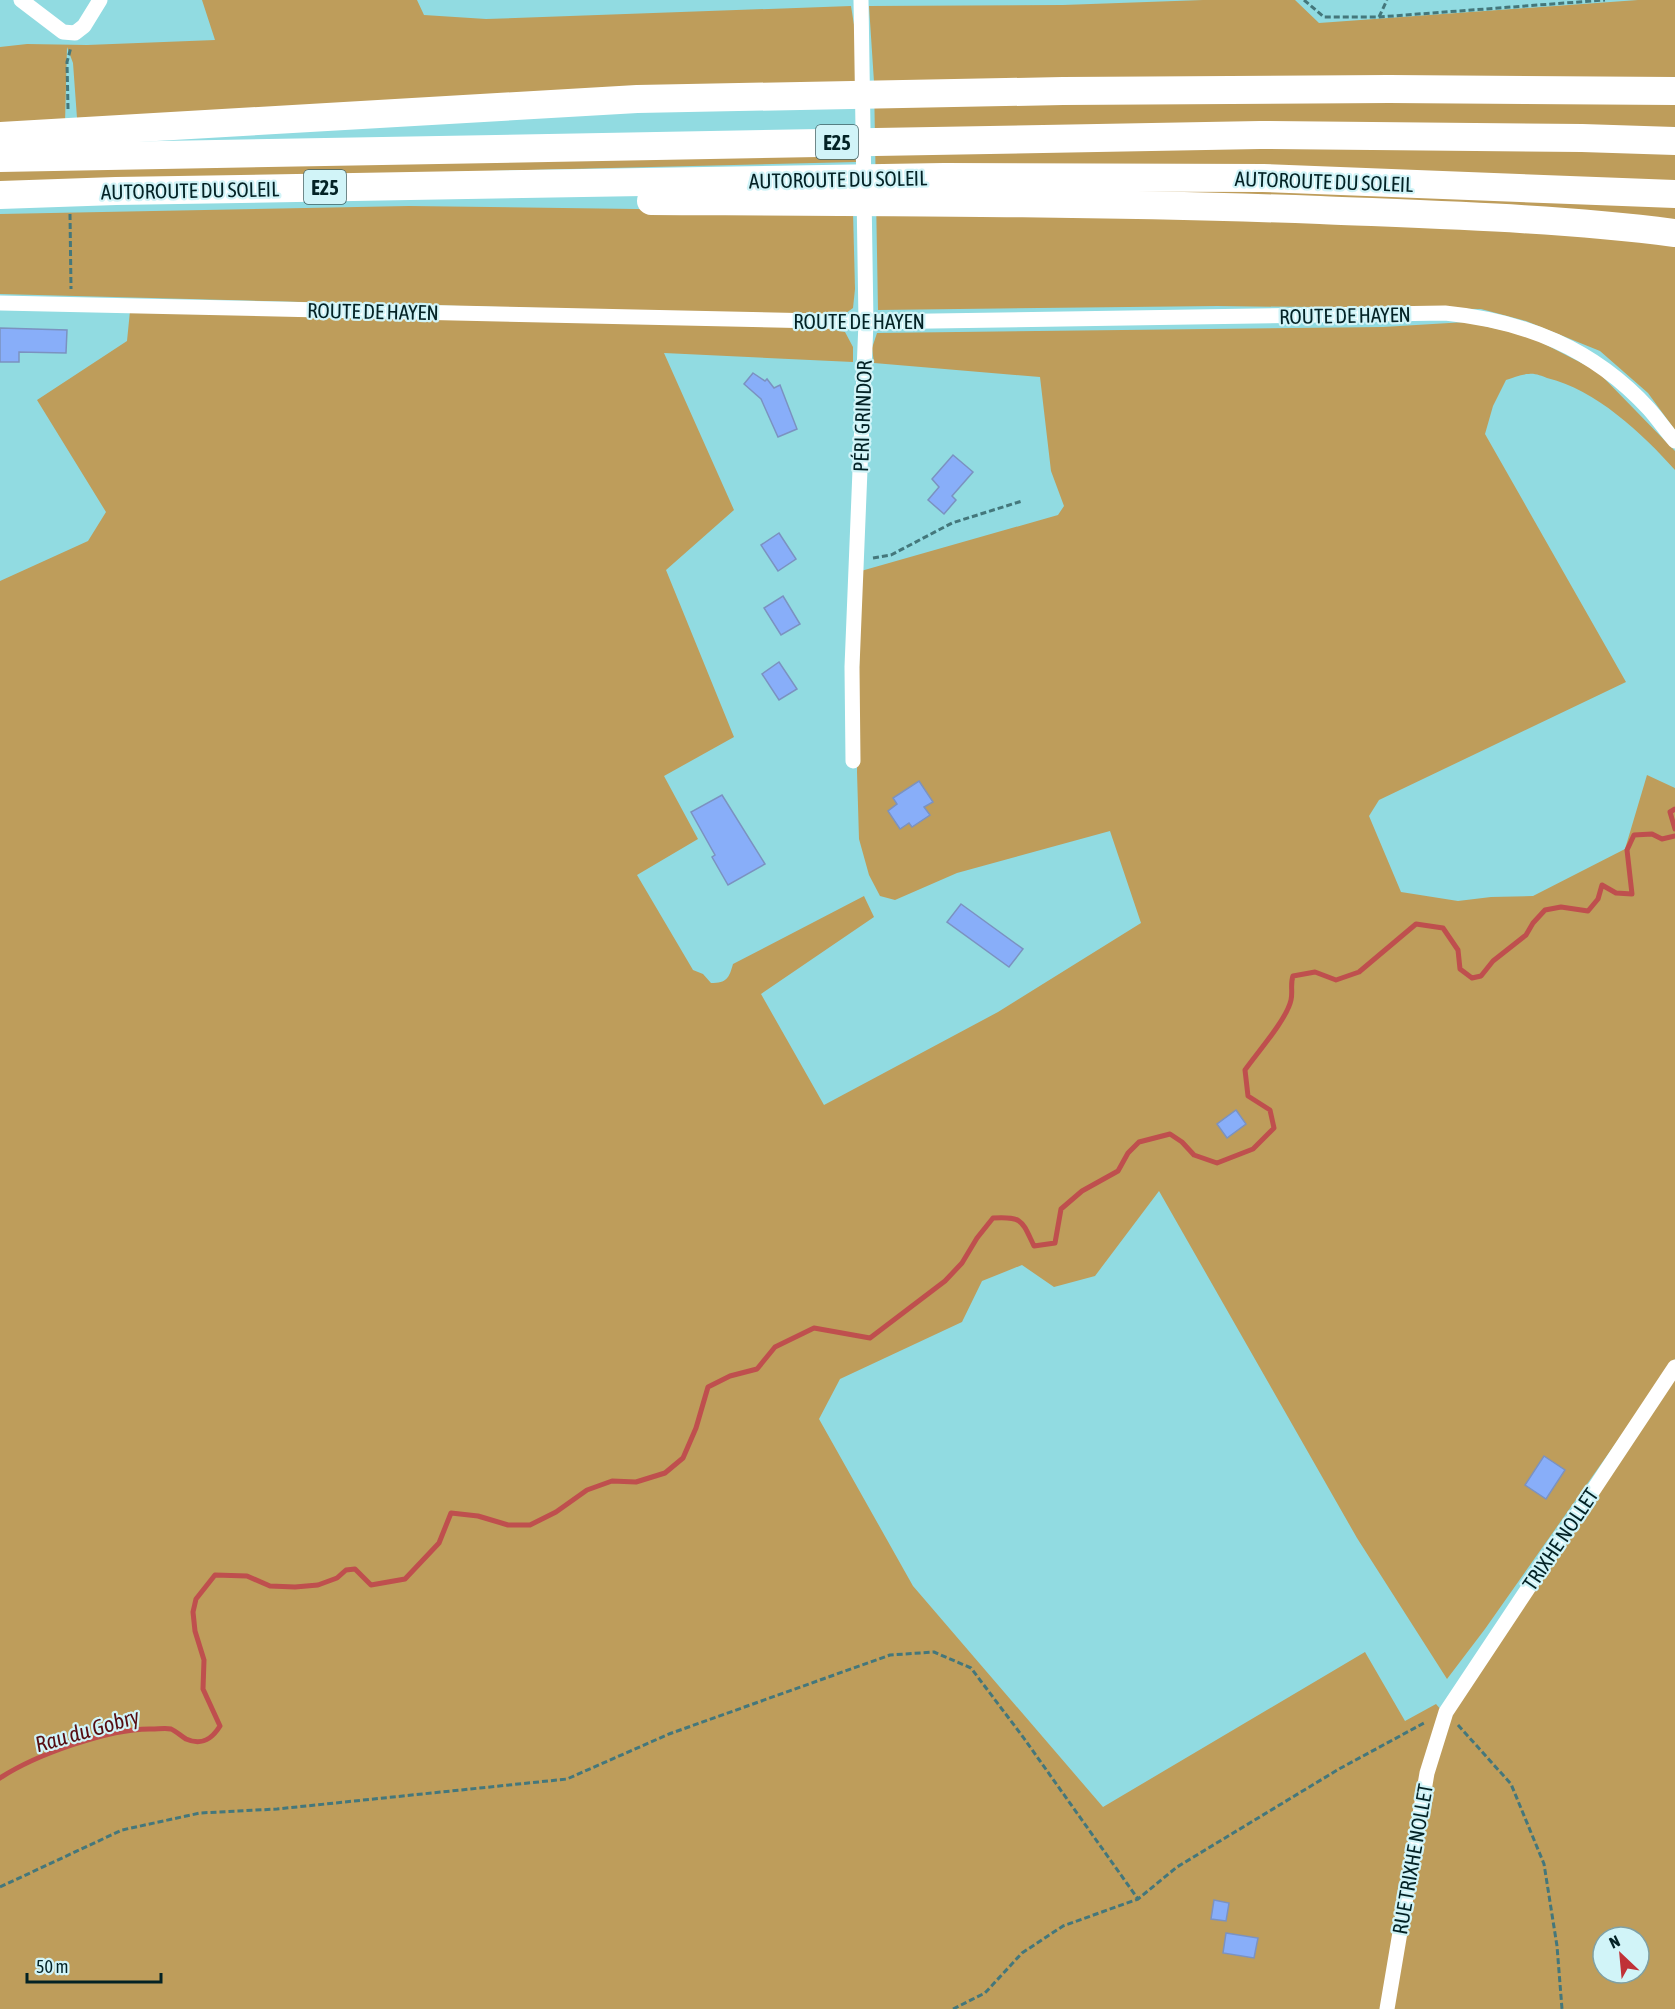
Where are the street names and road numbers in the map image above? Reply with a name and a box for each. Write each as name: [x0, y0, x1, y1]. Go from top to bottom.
road number: E25: [816, 125, 858, 159]
street label: AUTOROUTE DU SOLEIL: [749, 165, 927, 193]
street label: AUTOROUTE DU SOLEIL: [1234, 166, 1414, 196]
road number: E25: [304, 170, 346, 204]
street label: AUTOROUTE DU SOLEIL: [101, 176, 279, 204]
street label: ROUTE DE HAYEN: [307, 298, 439, 324]
street label: ROUTE DE HAYEN: [1279, 302, 1411, 328]
street label: ROUTE DE HAYEN: [793, 309, 925, 333]
street label: PÉRI GRINDOR: [848, 359, 876, 472]
street label: TRIXHE NOLLET: [1517, 1484, 1603, 1594]
street label: RUE TRIXHE NOLLET: [1387, 1782, 1437, 1936]

